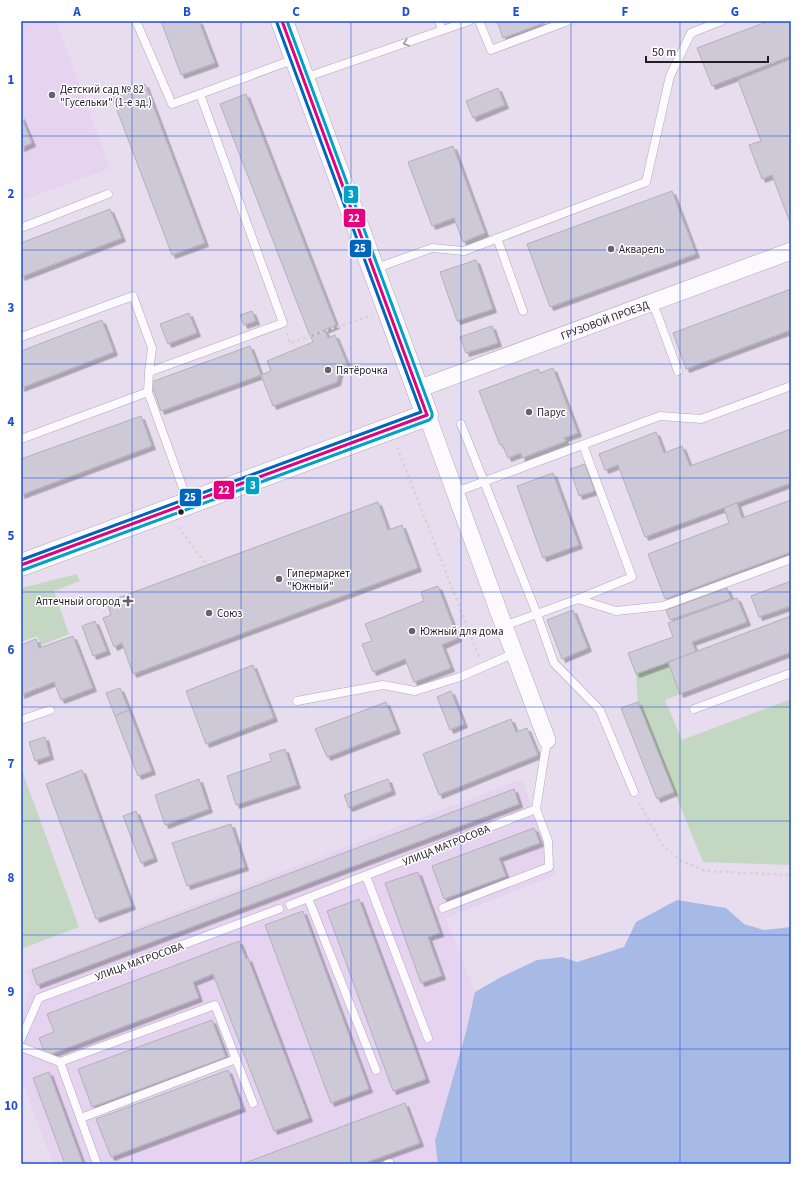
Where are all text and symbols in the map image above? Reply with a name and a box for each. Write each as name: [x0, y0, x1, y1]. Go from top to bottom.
text: A: [72, 3, 81, 21]
text: B: [183, 3, 191, 21]
text: C: [292, 3, 300, 21]
text: D: [402, 3, 410, 21]
text: E: [512, 3, 520, 21]
text: F: [622, 3, 629, 21]
text: G: [731, 3, 739, 21]
scale bar: [646, 38, 768, 64]
one-way arrow: [402, 39, 409, 47]
text: 50 m: [652, 44, 676, 61]
text: 1: [8, 71, 15, 89]
place label: Детский сад № 82 "Гусельки" (1-е зд.): [60, 82, 152, 110]
marker: Детский сад № 82 "Гусельки" (1-е зд.): [47, 90, 57, 100]
text: 2: [8, 185, 15, 203]
line badge: 3: [343, 185, 359, 204]
text: 3: [348, 187, 354, 202]
line badge: 22: [343, 208, 366, 228]
text: 22: [348, 211, 360, 226]
line badge: 25: [349, 239, 372, 258]
text: 25: [354, 241, 366, 256]
place label: Акварель: [619, 242, 664, 257]
marker: Акварель: [606, 244, 616, 254]
street label: ГРУЗОВОЙ ПРОЕЗД: [559, 297, 651, 344]
text: 3: [8, 299, 15, 317]
place label: Пятёрочка: [336, 363, 388, 378]
marker: Пятёрочка: [323, 365, 333, 375]
place label: Парус: [537, 405, 566, 420]
marker: Парус: [524, 407, 534, 417]
text: 4: [8, 413, 15, 431]
line badge: 3: [245, 476, 260, 495]
text: 3: [250, 478, 256, 493]
line badge: 22: [213, 480, 235, 500]
text: 22: [218, 483, 230, 498]
line badge: 25: [179, 488, 202, 507]
text: 25: [184, 490, 196, 505]
unlabelled marker: [176, 507, 186, 517]
text: 5: [8, 527, 15, 545]
place label: Гипермаркет "Южный": [287, 566, 350, 594]
marker: Гипермаркет "Южный": [274, 574, 284, 584]
place label: Аптечный огород: [36, 594, 120, 609]
marker: Аптечный огород: [123, 596, 133, 606]
place label: Союз: [217, 606, 242, 621]
marker: Союз: [204, 608, 214, 618]
place label: Южный для дома: [420, 624, 504, 639]
marker: Южный для дома: [407, 626, 417, 636]
text: 6: [8, 641, 15, 659]
text: 7: [8, 755, 15, 773]
street label: УЛИЦА МАТРОСОВА: [400, 821, 492, 870]
text: 8: [8, 869, 15, 887]
street label: УЛИЦА МАТРОСОВА: [93, 939, 185, 984]
text: 9: [8, 983, 15, 1001]
text: 10: [4, 1097, 18, 1115]

